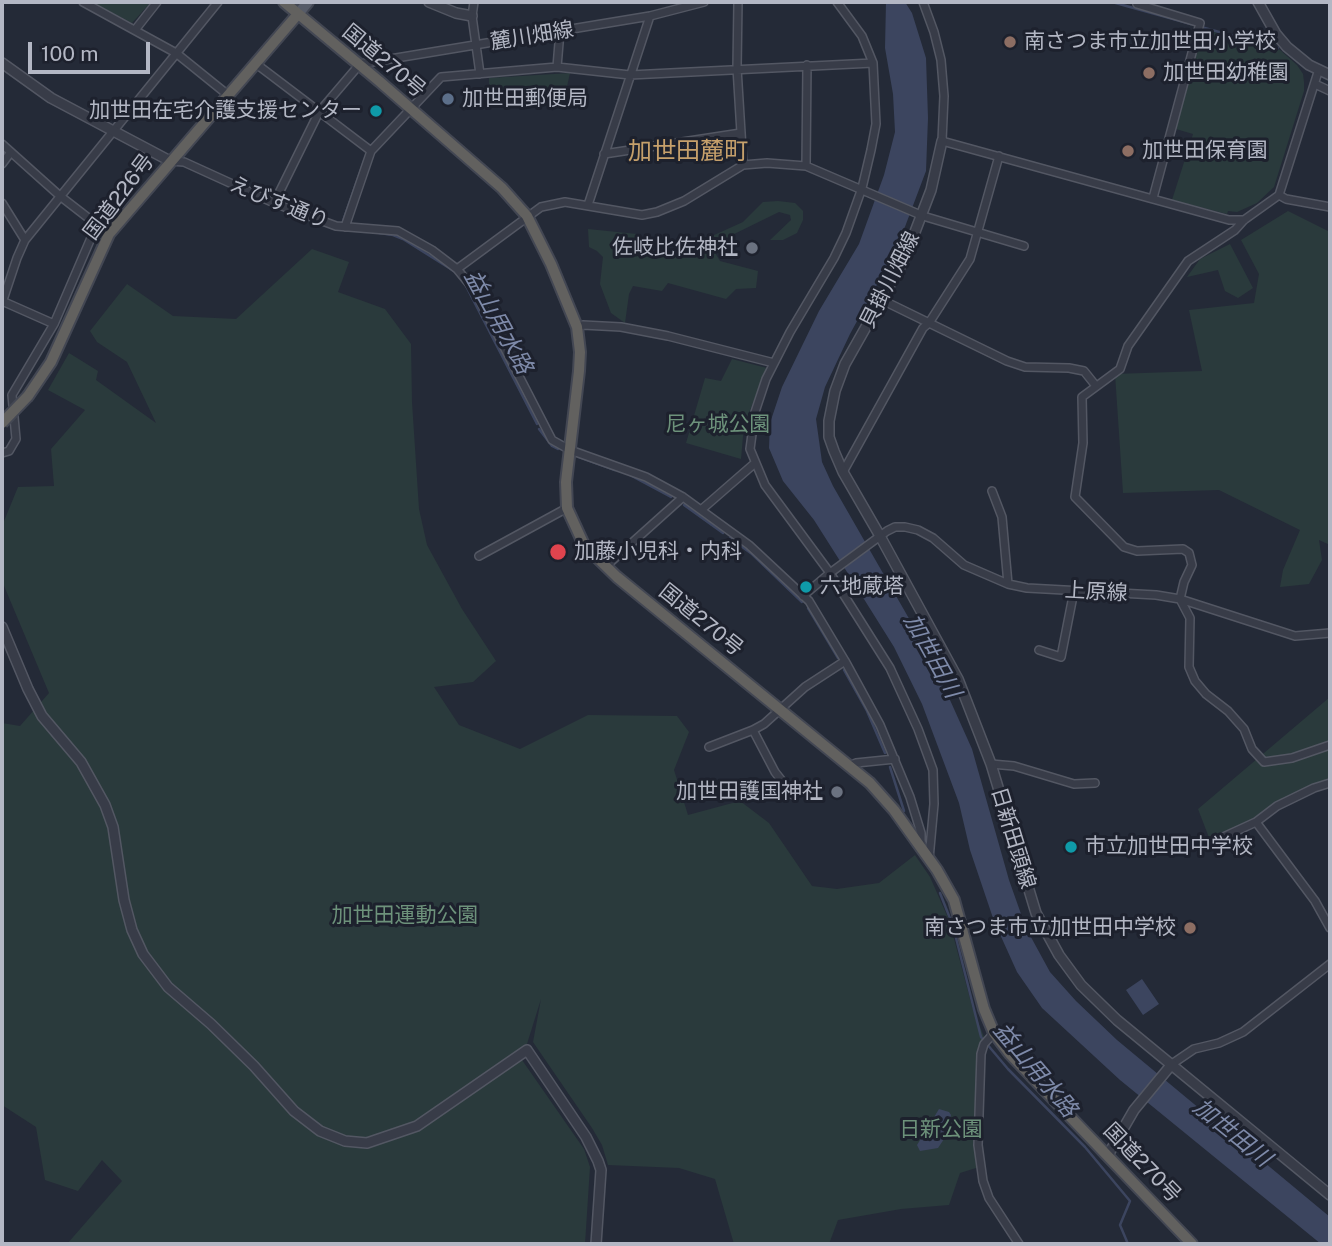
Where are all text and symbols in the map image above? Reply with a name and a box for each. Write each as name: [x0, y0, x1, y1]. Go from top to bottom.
street label: 麓川畑線: [489, 17, 575, 55]
street label: 国道270号: [337, 19, 431, 103]
scale bar: [32, 28, 154, 72]
place label: 南さつま市立加世田小学校: [1024, 29, 1276, 55]
marker: 南さつま市立加世田小学校: [1002, 34, 1018, 50]
text: 100 m: [41, 41, 98, 66]
place label: 加世田幼稚園: [1163, 60, 1289, 86]
marker: 加世田幼稚園: [1141, 65, 1157, 81]
place label: 加世田郵便局: [462, 86, 588, 112]
marker: 加世田郵便局: [440, 91, 456, 107]
place label: 加世田在宅介護支援センター: [89, 98, 362, 124]
marker: 加世田在宅介護支援センター: [368, 103, 384, 119]
district label: 加世田麓町: [628, 138, 748, 166]
place label: 加世田保育園: [1142, 138, 1268, 164]
marker: 加世田保育園: [1120, 143, 1136, 159]
street label: 国道226号: [79, 149, 159, 245]
street label: えびす通り: [226, 172, 332, 234]
street label: 貝掛川畑線: [855, 228, 925, 332]
place label: 佐岐比佐神社: [612, 235, 738, 261]
marker: 佐岐比佐神社: [744, 240, 760, 256]
water label: 益山用水路: [458, 265, 538, 379]
park label: 尼ヶ城公園: [666, 412, 770, 438]
place label: 加藤小児科・内科: [574, 539, 742, 565]
marker: 加藤小児科・内科: [548, 542, 568, 562]
place label: 六地蔵塔: [820, 574, 904, 600]
street label: 上原線: [1064, 578, 1128, 606]
street label: 国道270号: [654, 579, 748, 661]
marker: 六地蔵塔: [798, 579, 814, 595]
water label: 加世田川: [898, 609, 966, 703]
place label: 加世田護国神社: [676, 779, 823, 805]
marker: 加世田護国神社: [829, 784, 845, 800]
street label: 日新田頭線: [986, 784, 1040, 892]
place label: 市立加世田中学校: [1085, 834, 1253, 860]
marker: 市立加世田中学校: [1063, 839, 1079, 855]
park label: 加世田運動公園: [332, 903, 478, 929]
place label: 南さつま市立加世田中学校: [924, 915, 1176, 941]
marker: 南さつま市立加世田中学校: [1182, 920, 1198, 936]
water label: 益山用水路: [987, 1017, 1083, 1123]
water label: 加世田川: [1188, 1093, 1276, 1173]
park label: 日新公園: [899, 1117, 983, 1143]
street label: 国道270号: [1098, 1118, 1186, 1208]

